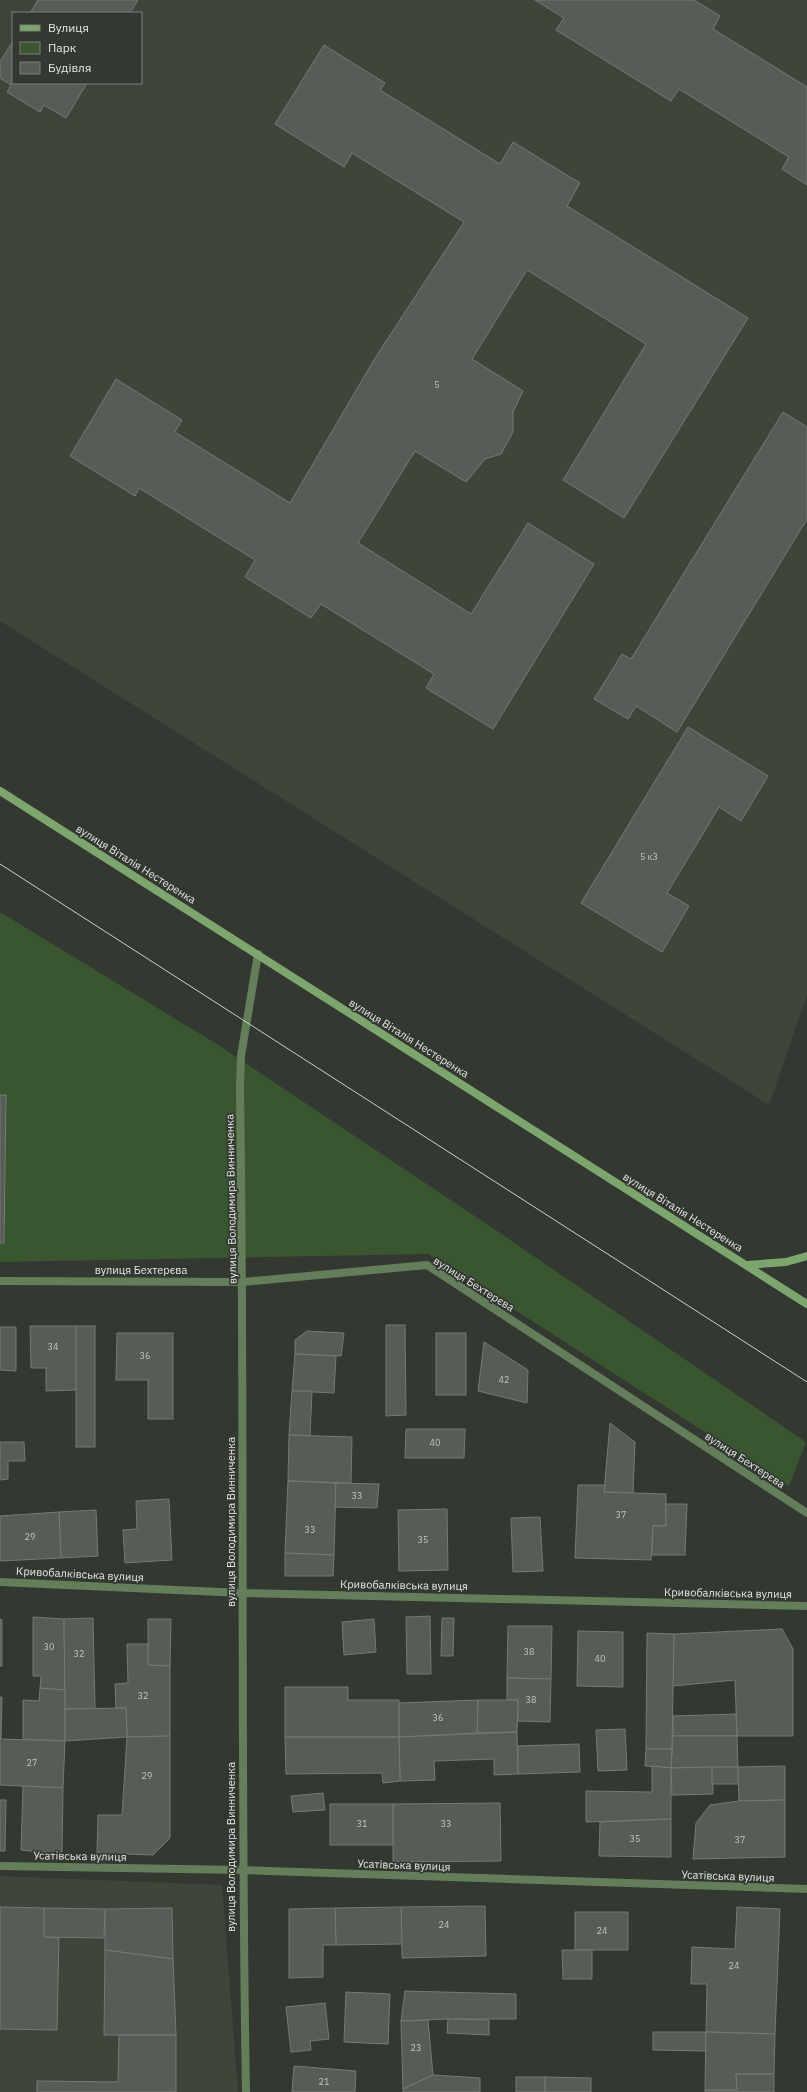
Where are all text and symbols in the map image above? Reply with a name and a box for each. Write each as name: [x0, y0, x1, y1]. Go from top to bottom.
legend: [12, 12, 142, 84]
text: Вулиця: [48, 20, 89, 35]
text: Парк: [48, 40, 77, 55]
text: Будівля: [48, 60, 91, 75]
house number: 5: [434, 379, 440, 390]
street label: вулиця Віталія Нестеренка: [73, 821, 199, 907]
house number: 5 к3: [640, 851, 658, 862]
street label: вулиця Віталія Нестеренка: [346, 995, 472, 1081]
street label: вулиця Володимира Винниченка: [223, 1114, 239, 1284]
street label: вулиця Віталія Нестеренка: [620, 1169, 746, 1255]
street label: вулиця Бехтерєва: [431, 1254, 517, 1315]
street label: вулиця Бехтерєва: [95, 1263, 187, 1277]
house number: 34: [48, 1341, 58, 1352]
house number: 36: [140, 1350, 150, 1361]
house number: 42: [499, 1374, 509, 1385]
street label: вулиця Бехтерєва: [702, 1429, 788, 1491]
street label: вулиця Володимира Винниченка: [224, 1437, 238, 1607]
house number: 40: [430, 1437, 440, 1448]
house number: 33: [352, 1490, 362, 1501]
house number: 37: [616, 1509, 626, 1520]
house number: 33: [305, 1524, 315, 1535]
house number: 29: [25, 1531, 35, 1542]
house number: 35: [418, 1534, 428, 1545]
street label: Кривобалківська вулиця: [16, 1564, 144, 1584]
street label: Кривобалківська вулиця: [340, 1577, 468, 1593]
street label: Кривобалківська вулиця: [664, 1585, 792, 1601]
house number: 30: [44, 1641, 54, 1652]
house number: 38: [524, 1646, 534, 1657]
house number: 32: [74, 1648, 84, 1659]
house number: 40: [595, 1653, 605, 1664]
house number: 32: [138, 1690, 148, 1701]
house number: 38: [526, 1694, 536, 1705]
house number: 36: [433, 1712, 443, 1723]
house number: 27: [27, 1757, 37, 1768]
street label: вулиця Володимира Винниченка: [224, 1762, 238, 1932]
house number: 29: [142, 1770, 152, 1781]
house number: 31: [357, 1818, 367, 1829]
house number: 33: [441, 1818, 451, 1829]
house number: 35: [630, 1833, 640, 1844]
house number: 37: [735, 1834, 745, 1845]
street label: Усатівська вулиця: [33, 1848, 127, 1864]
street label: Усатівська вулиця: [357, 1856, 451, 1874]
street label: Усатівська вулиця: [681, 1867, 775, 1885]
house number: 24: [439, 1919, 449, 1930]
house number: 24: [597, 1925, 607, 1936]
house number: 24: [729, 1960, 739, 1971]
house number: 23: [411, 2042, 421, 2053]
house number: 21: [319, 2076, 329, 2087]

